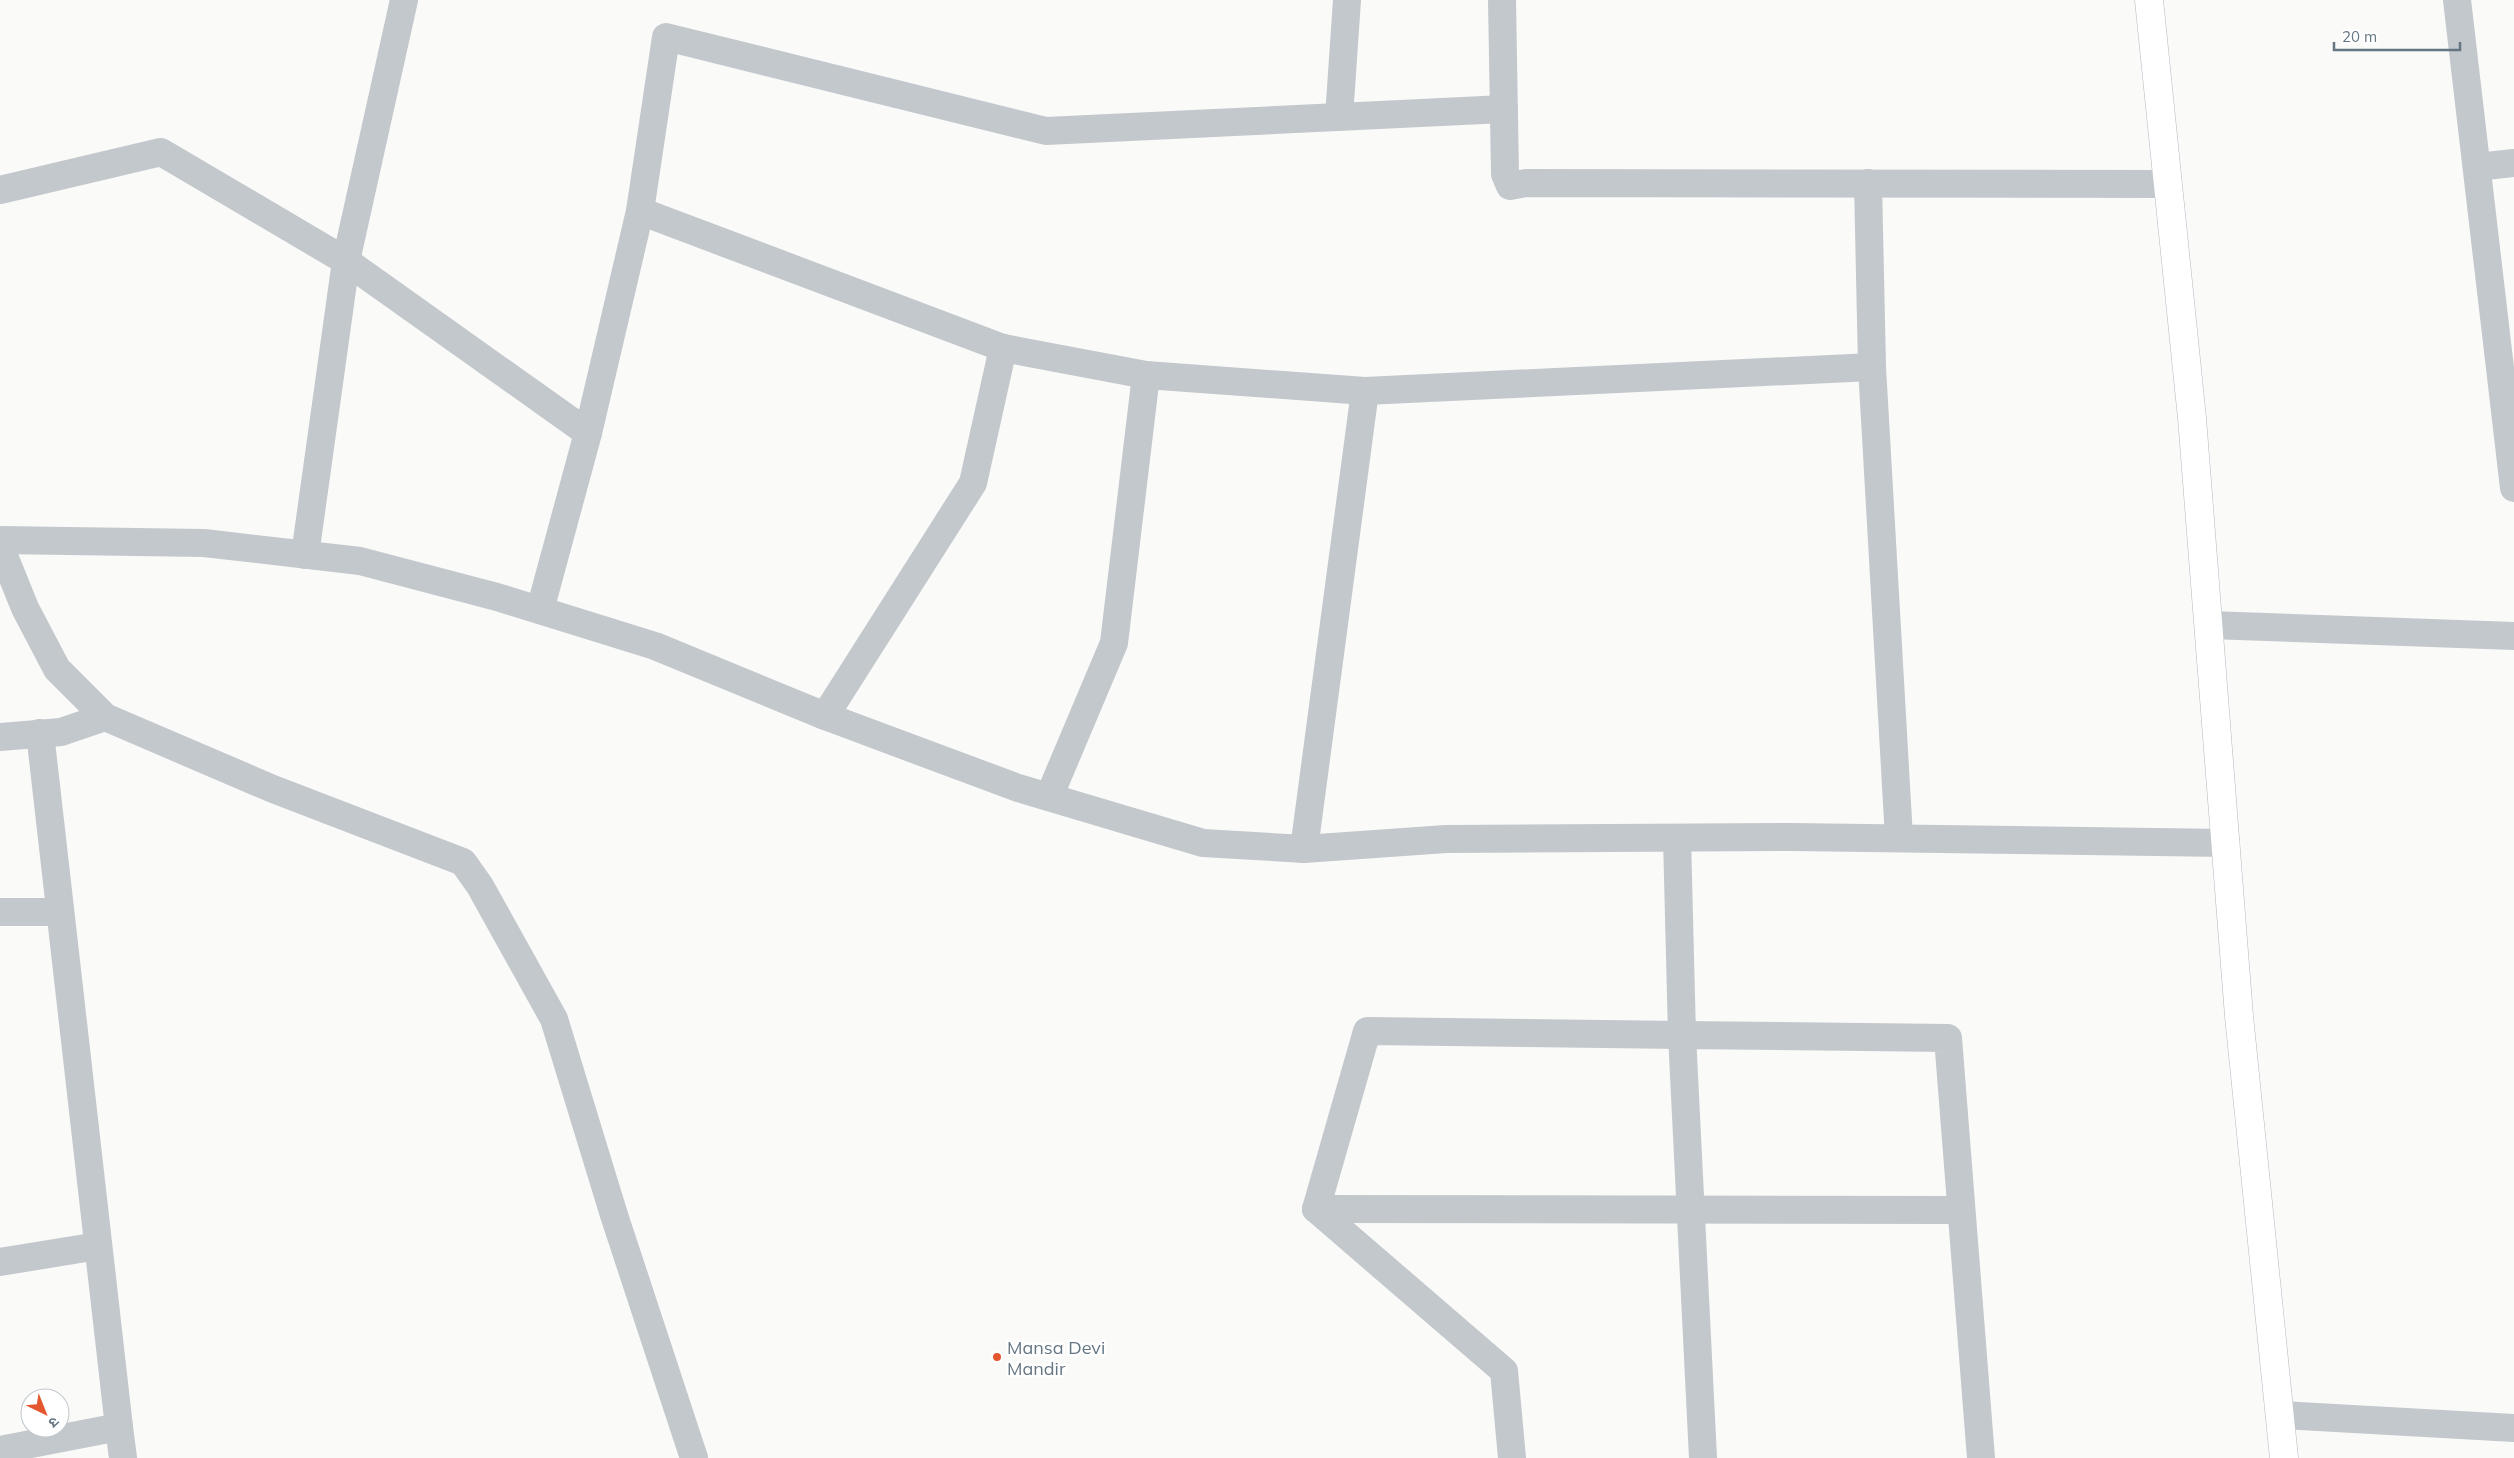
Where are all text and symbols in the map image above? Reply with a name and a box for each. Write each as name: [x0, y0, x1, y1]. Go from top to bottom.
scale bar: [2334, 20, 2460, 52]
text: 20 m: [2342, 27, 2377, 46]
place label: Mansa Devi Mandir: [1007, 1336, 1105, 1380]
marker: Mansa Devi Mandir: [991, 1351, 1003, 1363]
north arrow: [20, 1388, 70, 1438]
text: उ: [44, 1413, 63, 1432]

